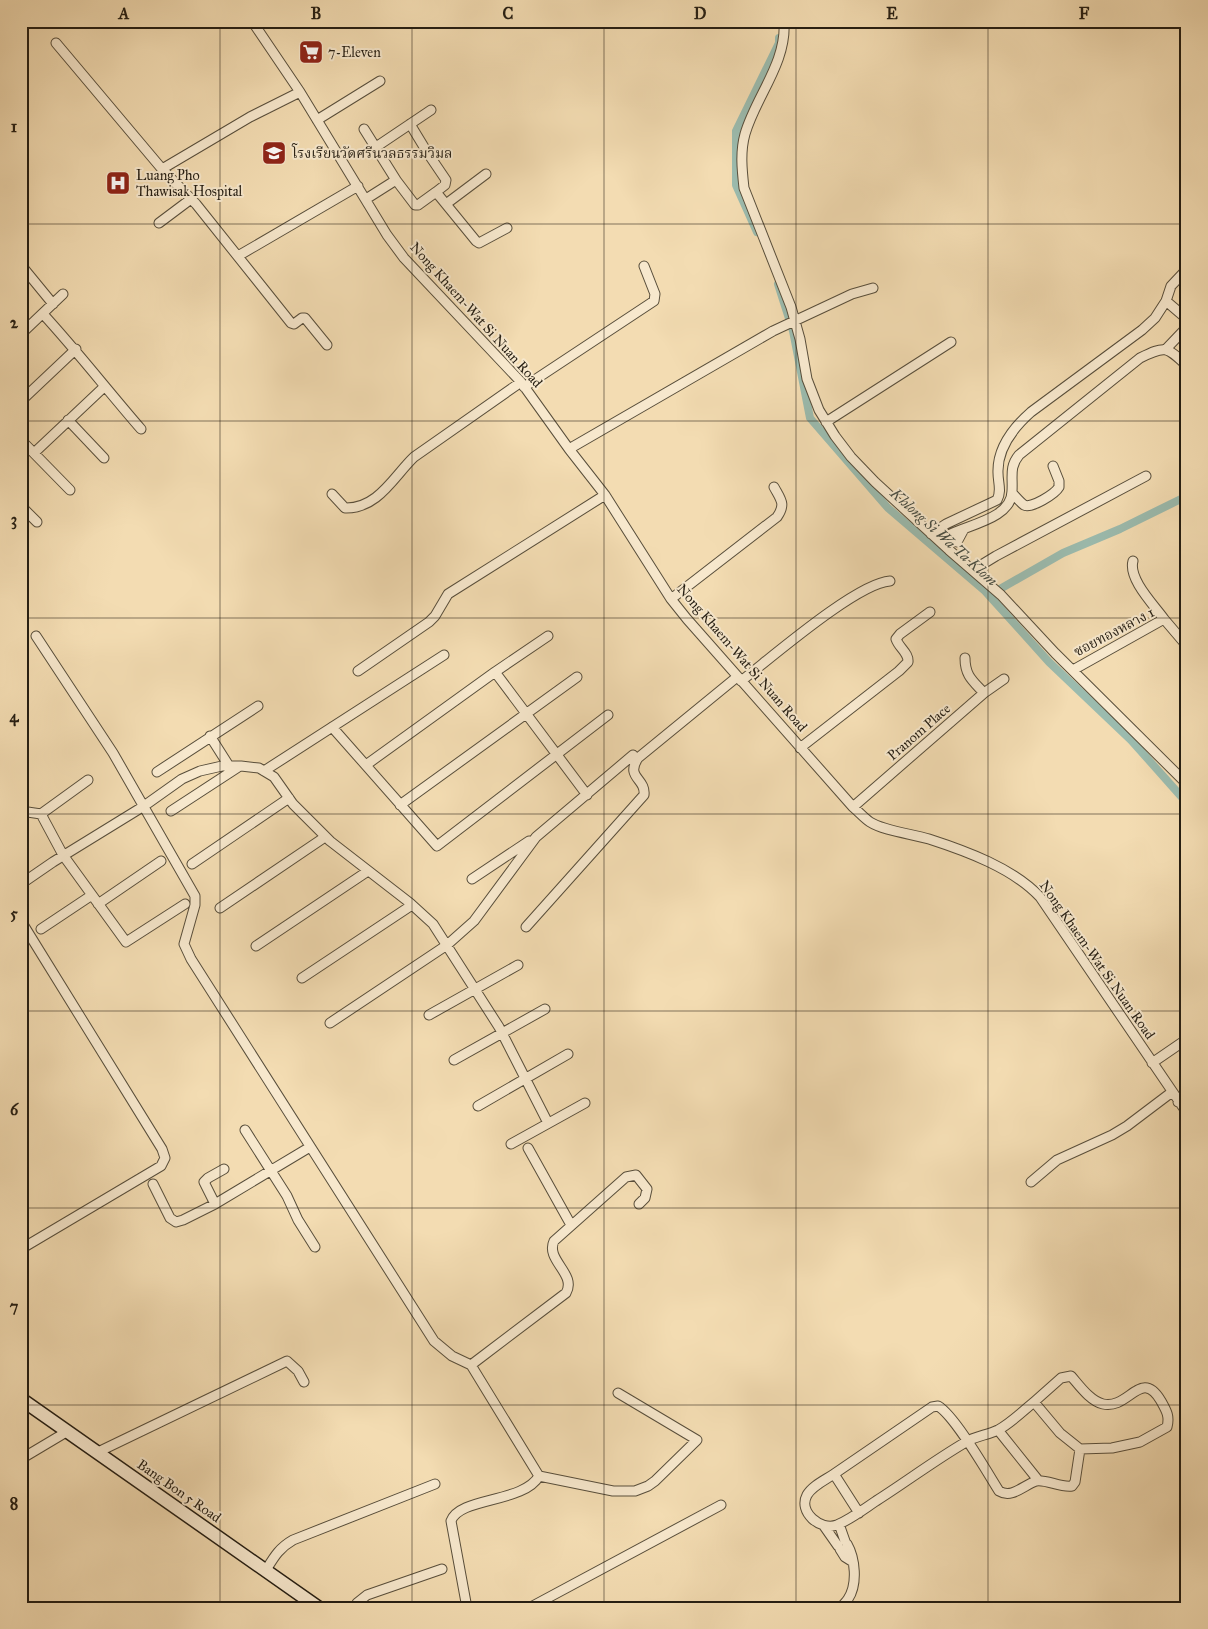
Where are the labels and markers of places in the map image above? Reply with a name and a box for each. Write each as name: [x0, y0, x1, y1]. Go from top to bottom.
supermarket icon: 7-Eleven: [298, 39, 324, 65]
place label: 7-Eleven: [328, 44, 381, 61]
school or university icon: โรงเรียนวัดศรีนวลธรรมวิมล: [261, 140, 287, 166]
place label: โรงเรียนวัดศรีนวลธรรมวิมล: [291, 143, 452, 162]
place label: Luang Pho Thawisak Hospital: [136, 167, 243, 200]
hospital icon: Luang Pho Thawisak Hospital: [105, 170, 131, 196]

